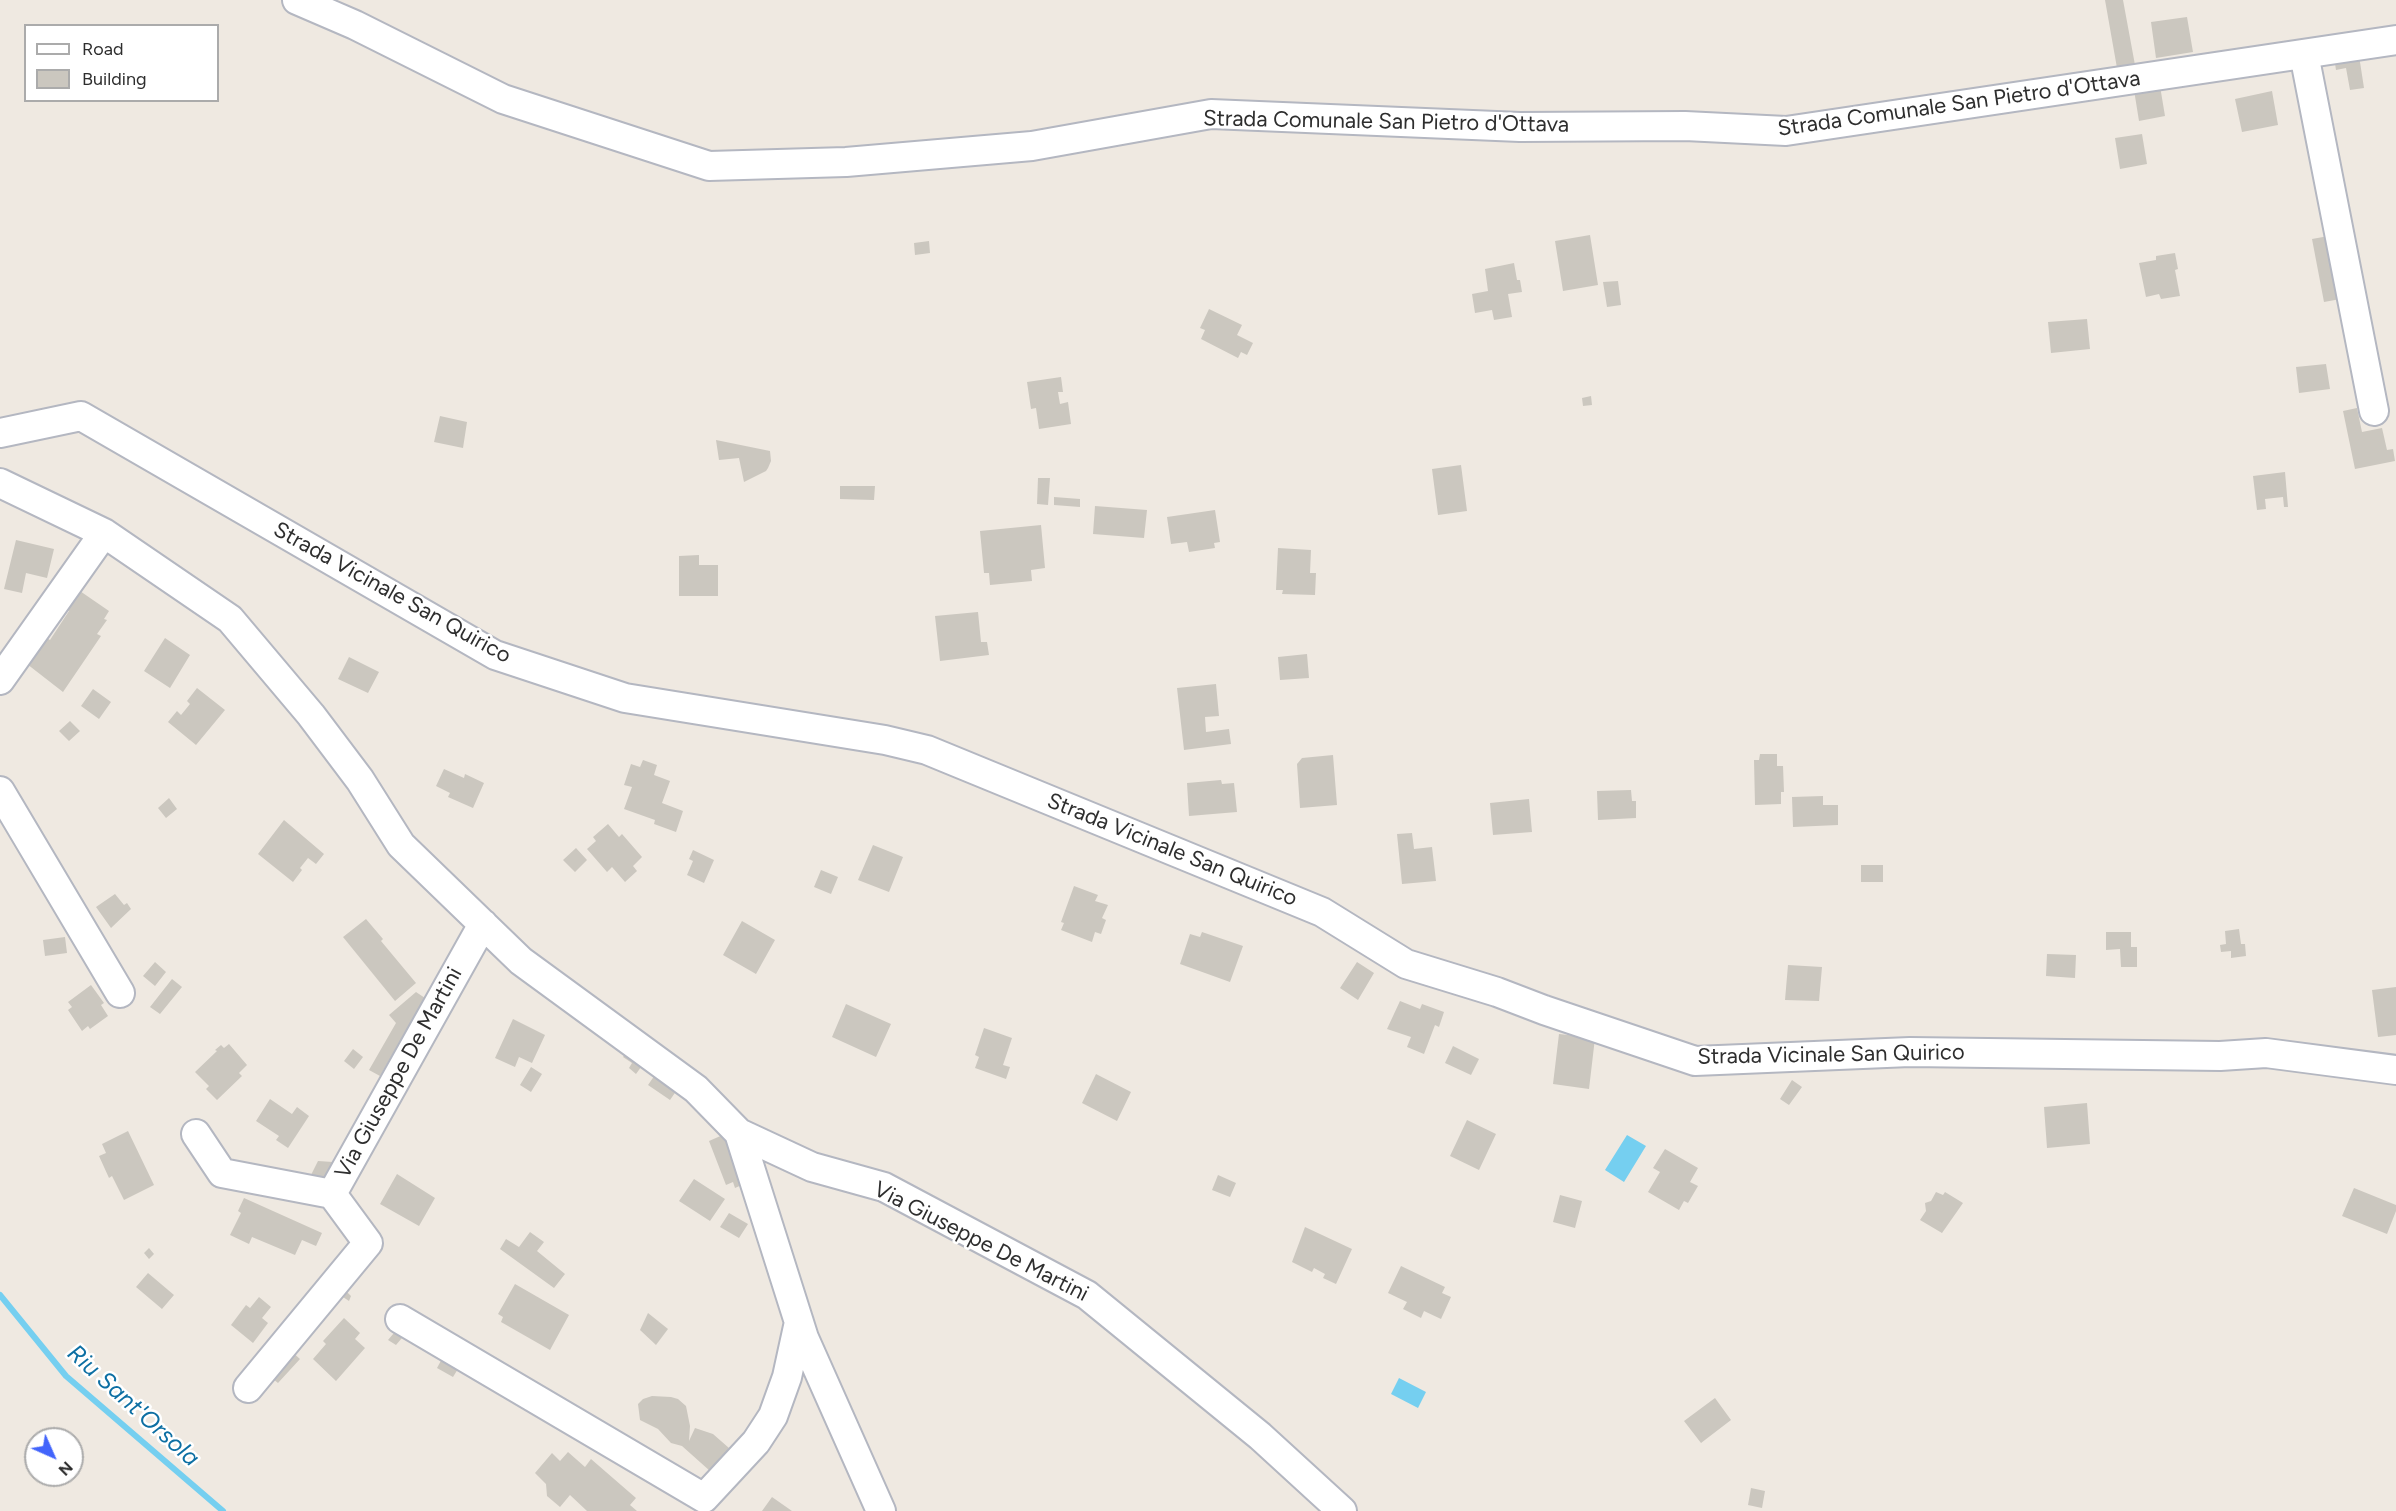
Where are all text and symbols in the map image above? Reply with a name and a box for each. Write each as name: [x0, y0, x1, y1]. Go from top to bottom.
legend: [24, 24, 219, 102]
text: Road: [82, 38, 123, 60]
street label: Strada Comunale San Pietro d'Ottava: [1776, 65, 2142, 143]
text: Building: [82, 68, 147, 90]
street label: Strada Comunale San Pietro d'Ottava: [1203, 106, 1569, 138]
street label: Strada Vicinale San Quirico: [269, 517, 515, 669]
street label: Strada Vicinale San Quirico: [1043, 788, 1301, 912]
street label: Via Giuseppe De Martini: [330, 963, 468, 1183]
street label: Strada Vicinale San Quirico: [1697, 1039, 1965, 1071]
street label: Via Giuseppe De Martini: [869, 1176, 1093, 1308]
water label: Riu Sant'Orsola: [61, 1339, 205, 1473]
north arrow: [24, 1427, 84, 1487]
text: N: [55, 1458, 77, 1480]

